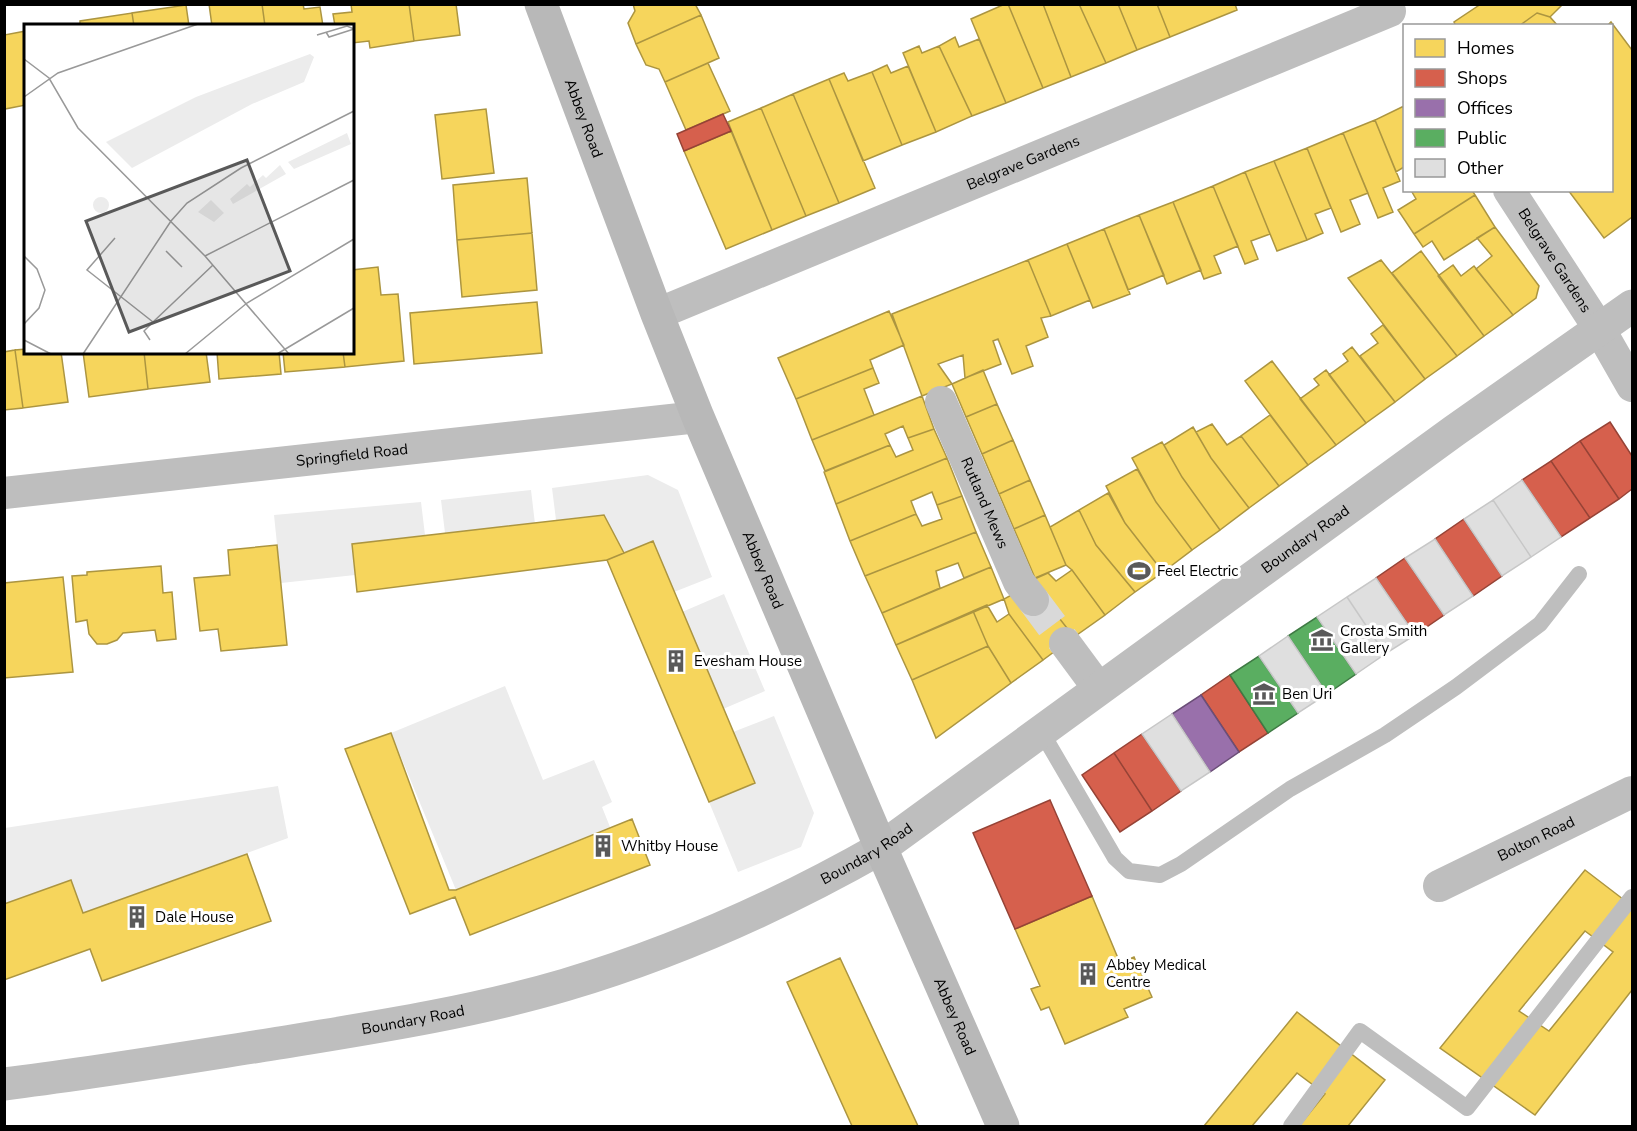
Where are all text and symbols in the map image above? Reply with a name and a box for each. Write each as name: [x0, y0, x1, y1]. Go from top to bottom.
inset map: [24, 24, 354, 354]
legend: [1403, 24, 1613, 192]
text: Homes: [1457, 36, 1514, 60]
text: Shops: [1457, 66, 1507, 90]
street label: Abbey Road: [560, 76, 608, 161]
text: Offices: [1457, 96, 1513, 120]
text: Public: [1457, 126, 1507, 150]
street label: Belgrave Gardens: [963, 130, 1082, 195]
text: Other: [1457, 156, 1504, 180]
street label: Belgrave Gardens: [1514, 204, 1596, 316]
street label: Springfield Road: [295, 439, 409, 471]
street label: Rutland Mews: [956, 454, 1013, 552]
street label: Boundary Road: [1257, 500, 1353, 578]
street label: Abbey Road: [738, 528, 788, 612]
sports icon: Feel Electric: [1126, 558, 1152, 584]
place label: Feel Electric: [1157, 561, 1238, 581]
place label: Crosta Smith Gallery: [1340, 621, 1427, 658]
museum icon: Crosta Smith Gallery: [1309, 627, 1335, 653]
building icon: Evesham House: [663, 648, 689, 674]
place label: Evesham House: [694, 651, 802, 671]
museum icon: Ben Uri: [1251, 681, 1277, 707]
place label: Ben Uri: [1282, 684, 1332, 704]
street label: Bolton Road: [1494, 811, 1578, 866]
street label: Boundary Road: [817, 818, 917, 889]
building icon: Whitby House: [590, 833, 616, 859]
place label: Whitby House: [621, 836, 718, 856]
building icon: Dale House: [124, 904, 150, 930]
place label: Dale House: [155, 907, 234, 927]
place label: Abbey Medical Centre: [1106, 955, 1207, 992]
building icon: Abbey Medical Centre: [1075, 961, 1101, 987]
street label: Abbey Road: [929, 974, 981, 1058]
street label: Boundary Road: [360, 1000, 466, 1039]

